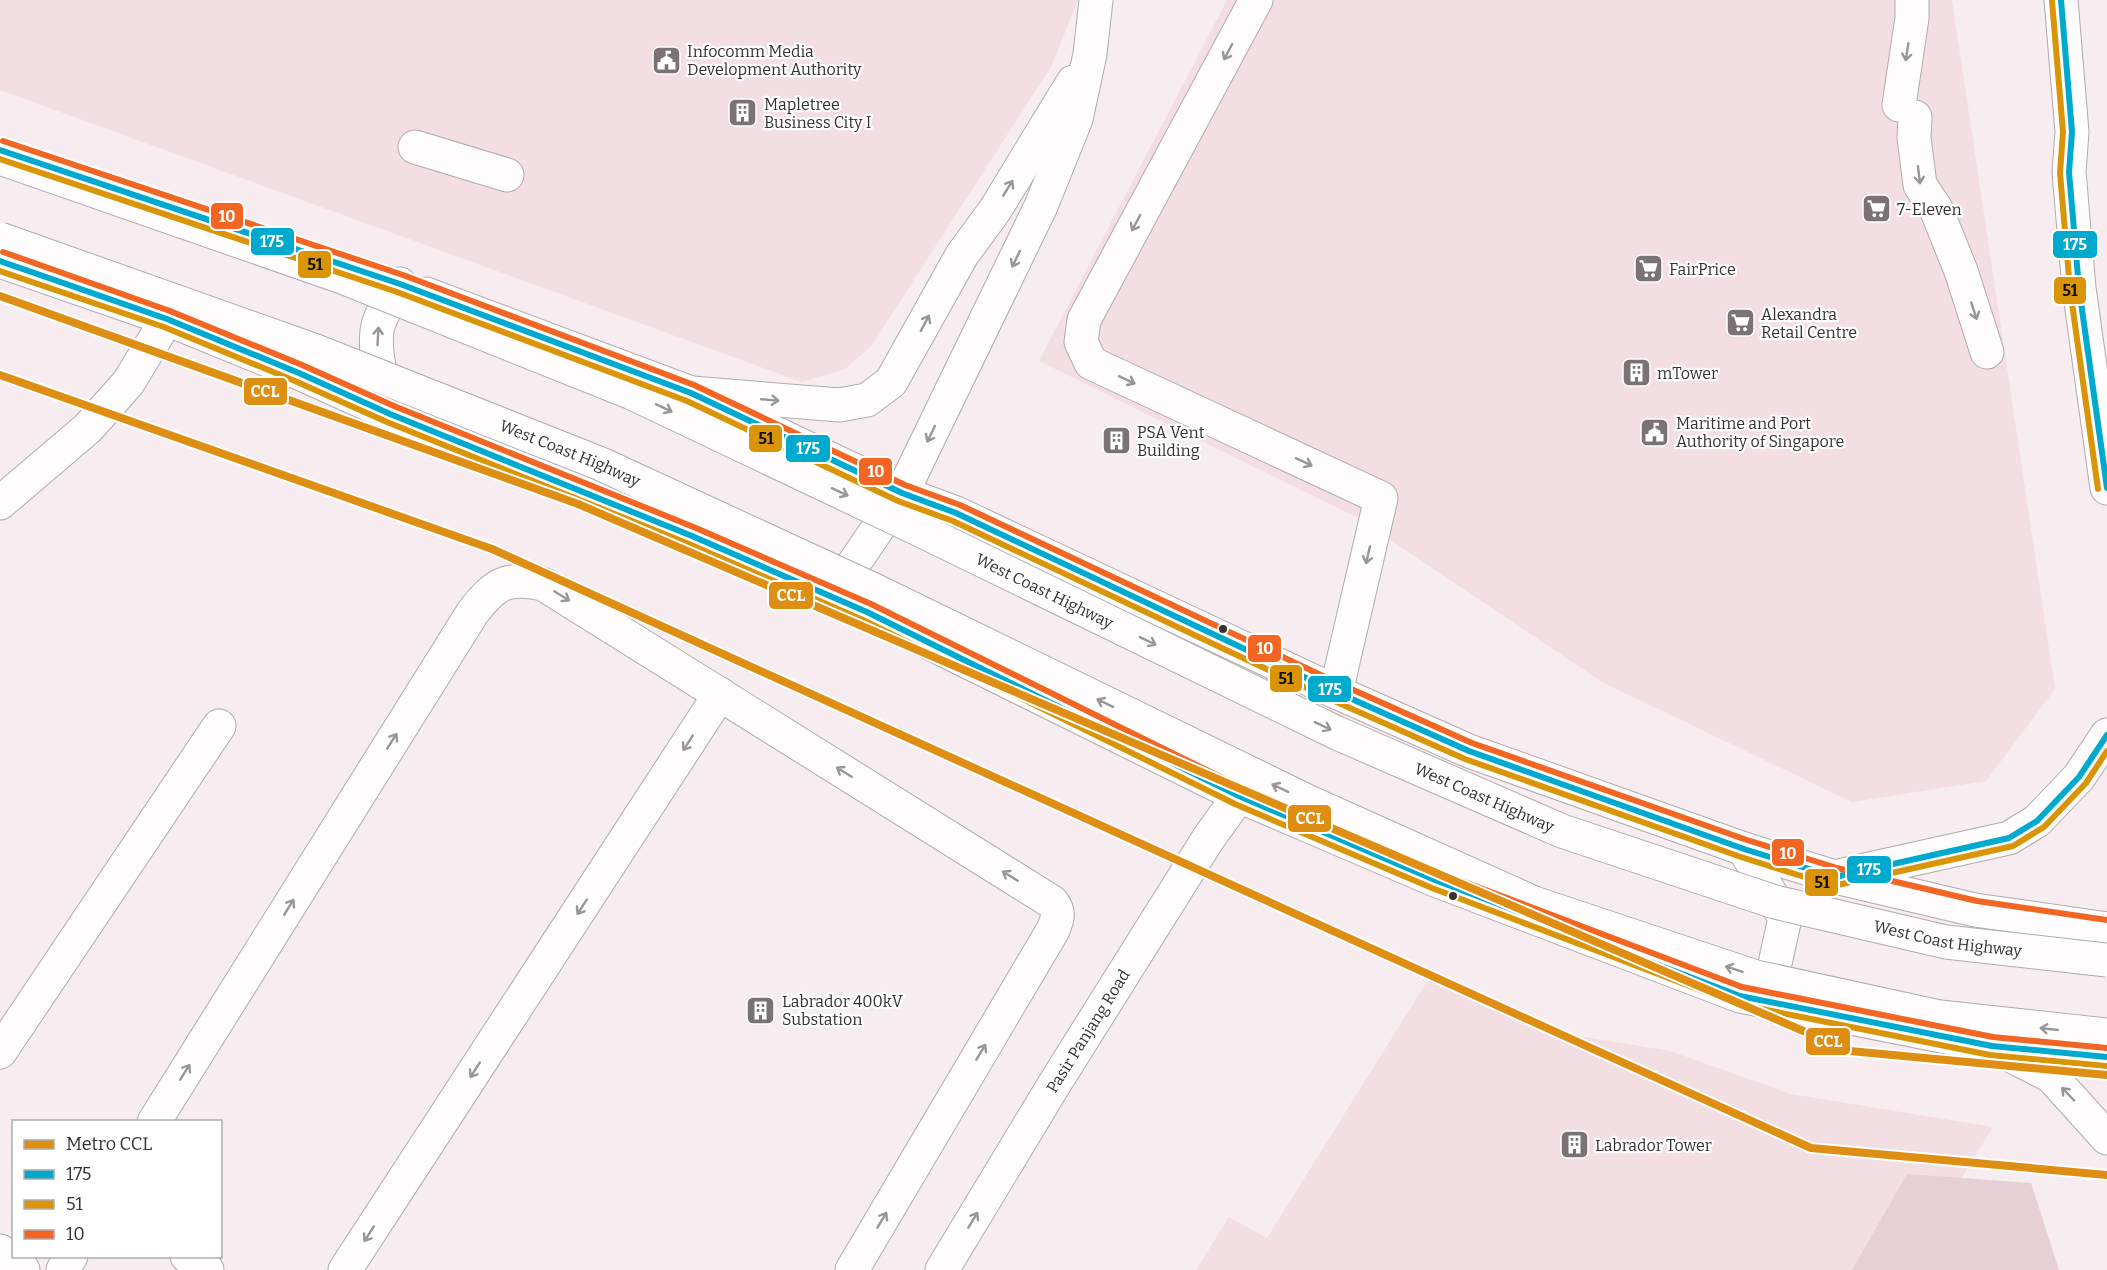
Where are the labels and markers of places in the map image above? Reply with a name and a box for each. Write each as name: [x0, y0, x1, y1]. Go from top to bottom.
place label: Infocomm Media Development Authority: [687, 42, 862, 79]
public building icon: Infocomm Media Development Authority: [650, 44, 682, 76]
place label: Mapletree Business City I: [764, 95, 871, 132]
building icon: Mapletree Business City I: [727, 97, 759, 129]
supermarket icon: 7-Eleven: [1860, 193, 1892, 225]
place label: 7-Eleven: [1897, 200, 1962, 219]
supermarket icon: FairPrice: [1632, 253, 1664, 285]
place label: FairPrice: [1669, 260, 1736, 279]
place label: Alexandra Retail Centre: [1761, 305, 1857, 342]
supermarket icon: Alexandra Retail Centre: [1724, 307, 1756, 339]
building icon: mTower: [1620, 357, 1652, 389]
place label: mTower: [1657, 364, 1718, 383]
place label: Maritime and Port Authority of Singapore: [1676, 414, 1844, 451]
public building icon: Maritime and Port Authority of Singapore: [1639, 416, 1671, 448]
place label: PSA Vent Building: [1137, 423, 1205, 460]
building icon: PSA Vent Building: [1100, 425, 1132, 457]
unlabelled marker: [1217, 623, 1229, 635]
unlabelled marker: [1447, 890, 1459, 902]
place label: Labrador 400kV Substation: [782, 992, 904, 1029]
building icon: Labrador 400kV Substation: [745, 994, 777, 1026]
building icon: Labrador Tower: [1558, 1129, 1590, 1161]
place label: Labrador Tower: [1595, 1136, 1712, 1155]

